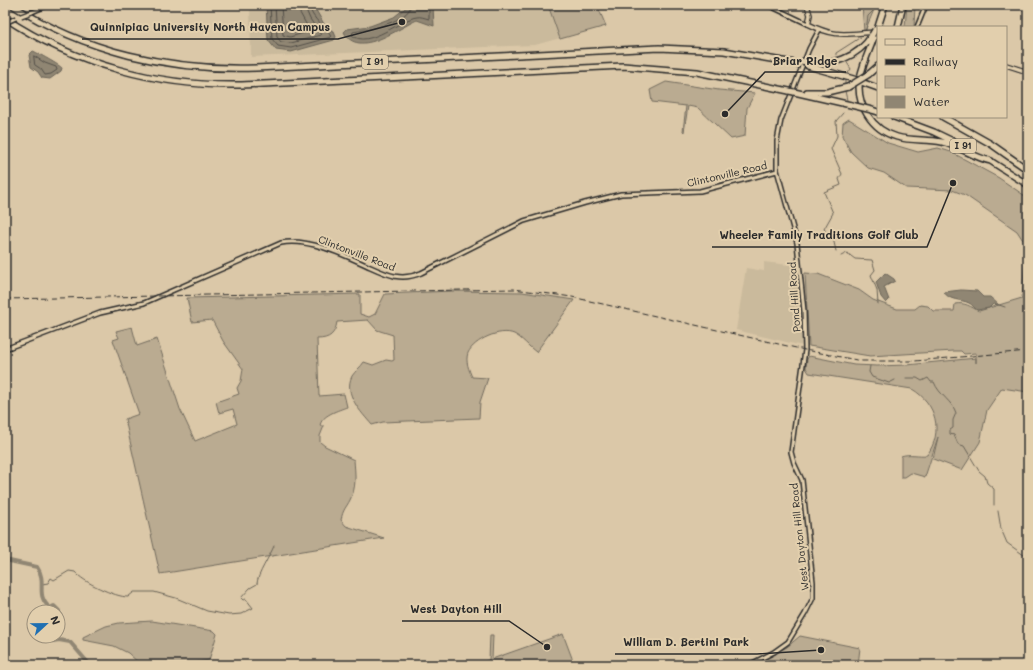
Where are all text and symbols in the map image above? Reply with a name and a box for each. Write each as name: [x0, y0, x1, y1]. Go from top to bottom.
callout: Quinnipiac University North Haven Campus: [82, 16, 338, 39]
text: Quinnipiac University North Haven Campus: [90, 19, 330, 34]
legend: [877, 26, 1007, 118]
text: Road: [913, 33, 943, 49]
callout: Briar Ridge: [765, 49, 846, 72]
text: Briar Ridge: [773, 53, 838, 68]
text: Railway: [913, 53, 958, 69]
road number: I 91: [362, 55, 388, 69]
text: Park: [913, 73, 940, 89]
text: Water: [913, 93, 950, 109]
road number: I 91: [950, 139, 976, 153]
street label: Clintonville Road: [686, 158, 768, 190]
callout: Wheeler Family Traditions Golf Club: [712, 224, 927, 247]
text: Wheeler Family Traditions Golf Club: [719, 227, 919, 242]
street label: Clintonville Road: [316, 232, 398, 274]
street label: Pond Hill Road: [785, 261, 803, 333]
street label: West Dayton Hill Road: [786, 482, 812, 592]
callout: West Dayton Hill: [402, 598, 509, 621]
text: West Dayton Hill: [410, 601, 502, 616]
north arrow: [26, 604, 66, 644]
text: N: [47, 613, 64, 627]
callout: William D. Bertini Park: [615, 631, 757, 654]
text: William D. Bertini Park: [623, 634, 749, 649]

